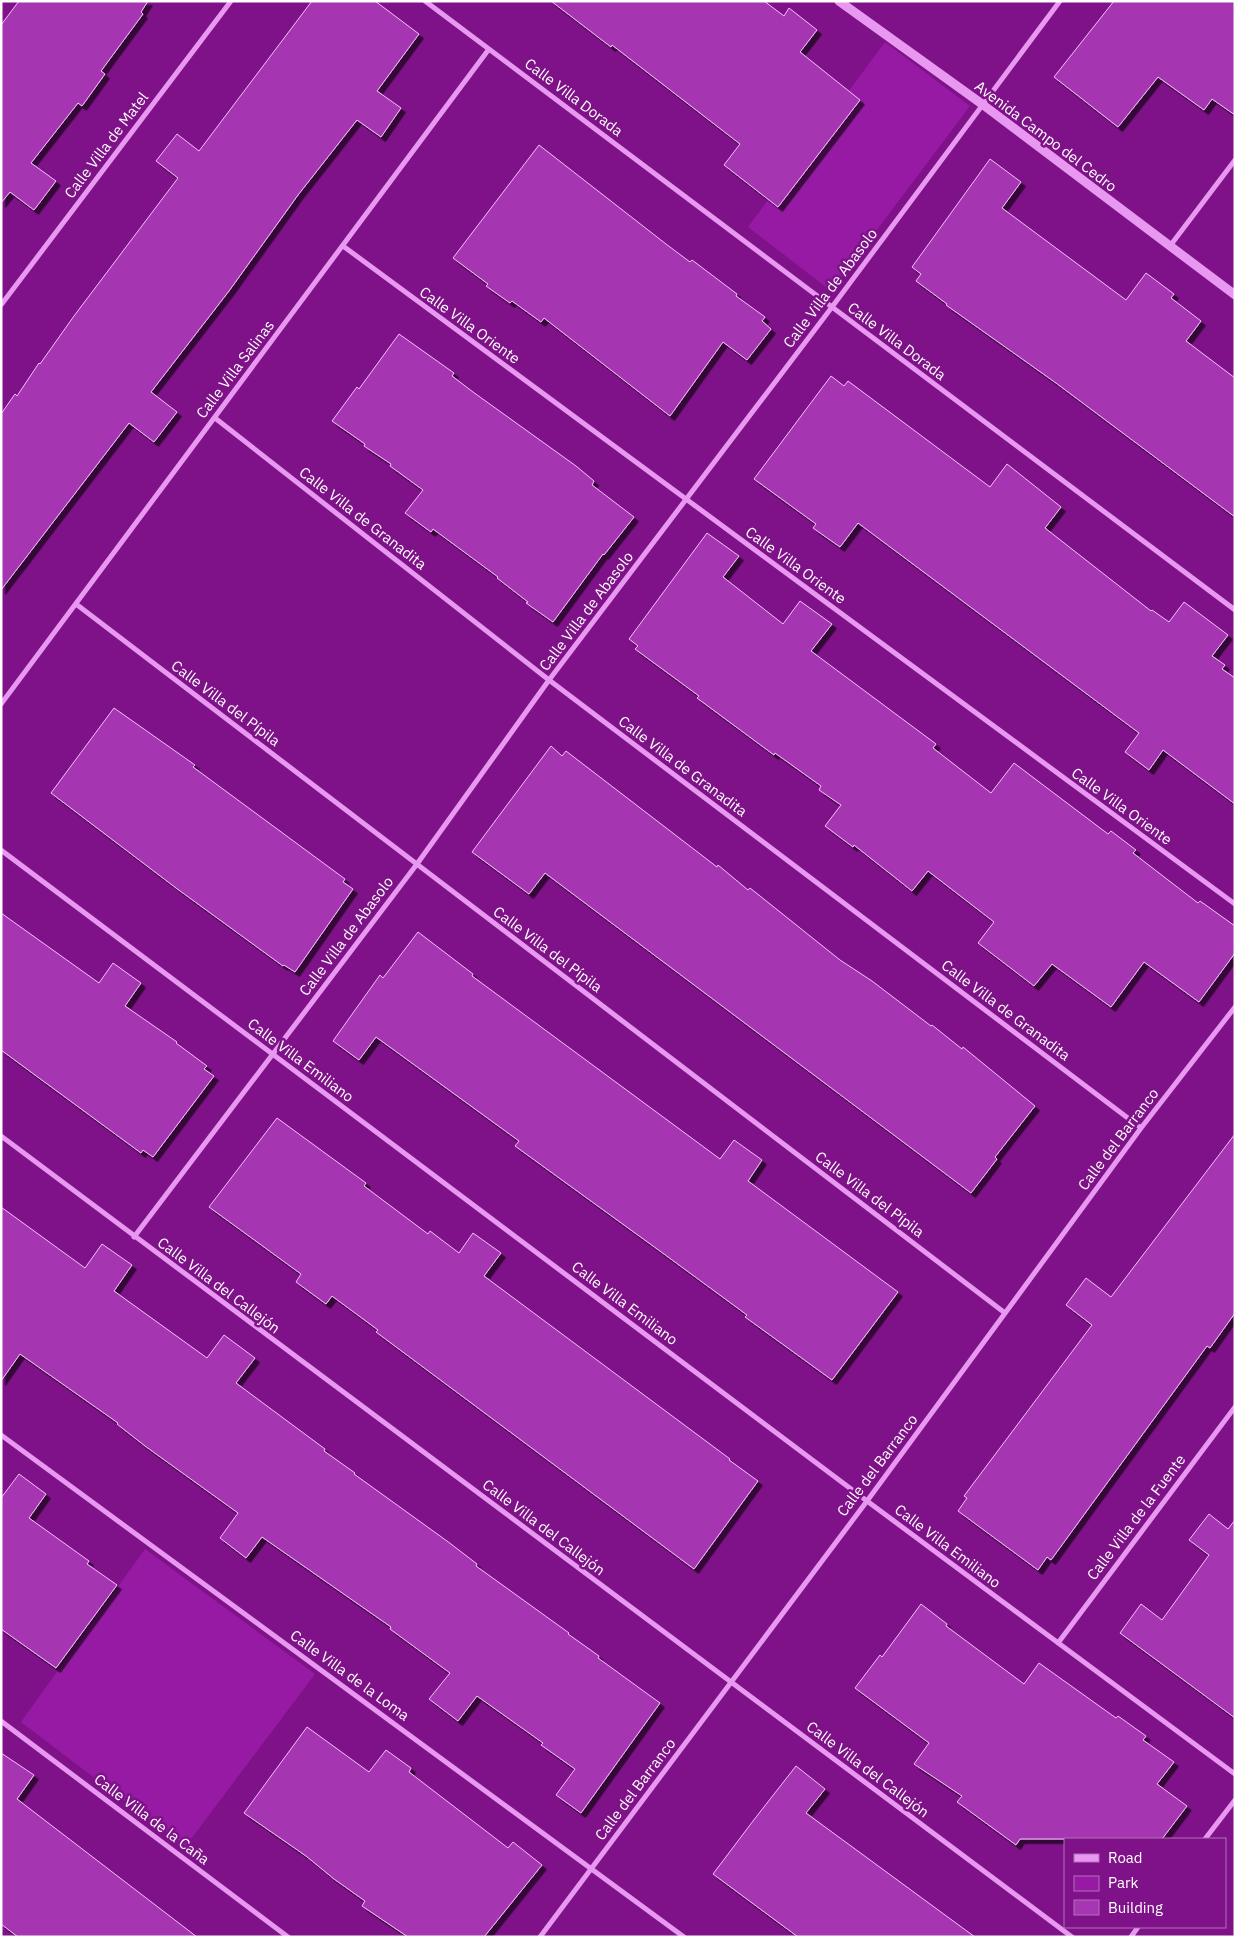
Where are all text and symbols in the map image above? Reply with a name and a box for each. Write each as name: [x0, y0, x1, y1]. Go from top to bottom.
street label: Calle Villa Dorada: [521, 54, 627, 140]
street label: Avenida Campo del Cedro: [971, 76, 1121, 196]
street label: Calle Villa de Matel: [60, 88, 152, 202]
street label: Calle Villa de Abasolo: [779, 225, 881, 351]
street label: Calle Villa Oriente: [416, 282, 524, 368]
street label: Calle Villa Dorada: [844, 298, 950, 384]
street label: Calle Villa Salinas: [192, 316, 278, 422]
street label: Calle Villa de Granadita: [296, 462, 430, 574]
street label: Calle Villa Oriente: [742, 522, 850, 608]
street label: Calle Villa de Abasolo: [535, 548, 637, 674]
street label: Calle Villa del Pípila: [168, 656, 284, 750]
street label: Calle Villa de Granadita: [615, 711, 751, 821]
street label: Calle Villa Oriente: [1068, 763, 1176, 849]
street label: Calle Villa de Abasolo: [295, 873, 397, 999]
street label: Calle Villa del Pípila: [490, 902, 606, 996]
street label: Calle Villa de Granadita: [938, 955, 1074, 1065]
street label: Calle Villa Emiliano: [244, 1014, 358, 1106]
street label: Calle del Barranco: [1073, 1084, 1163, 1194]
street label: Calle Villa del Pípila: [812, 1147, 928, 1241]
street label: Calle Villa del Callejón: [154, 1233, 284, 1337]
street label: Calle Villa Emiliano: [568, 1257, 682, 1349]
street label: Calle del Barranco: [832, 1410, 922, 1520]
street label: Calle Villa de la Fuente: [1083, 1450, 1189, 1584]
street label: Calle Villa del Callejón: [479, 1475, 609, 1579]
street label: Calle Villa Emiliano: [891, 1500, 1005, 1592]
street label: Calle Villa de la Loma: [287, 1625, 413, 1725]
street label: Calle Villa del Callejón: [803, 1717, 933, 1821]
street label: Calle del Barranco: [590, 1734, 680, 1844]
street label: Calle Villa de la Caña: [91, 1769, 213, 1869]
legend: [1064, 1838, 1226, 1928]
text: Road: [1108, 1848, 1143, 1867]
text: Park: [1108, 1873, 1138, 1892]
text: Building: [1108, 1898, 1163, 1917]

